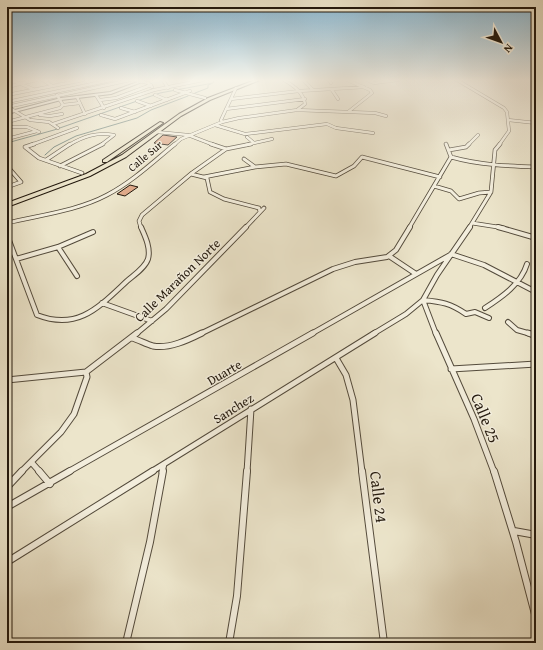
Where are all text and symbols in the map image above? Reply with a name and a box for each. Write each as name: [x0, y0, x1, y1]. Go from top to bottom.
north arrow: [481, 22, 521, 62]
text: N: [500, 41, 517, 57]
street label: Calle Sur: [124, 136, 166, 175]
street label: Calle Marañon Norte: [130, 234, 225, 326]
street label: Duarte: [203, 355, 245, 390]
street label: Sanchez: [209, 388, 257, 428]
street label: Calle 25: [465, 390, 507, 446]
street label: Calle 24: [364, 470, 394, 524]

